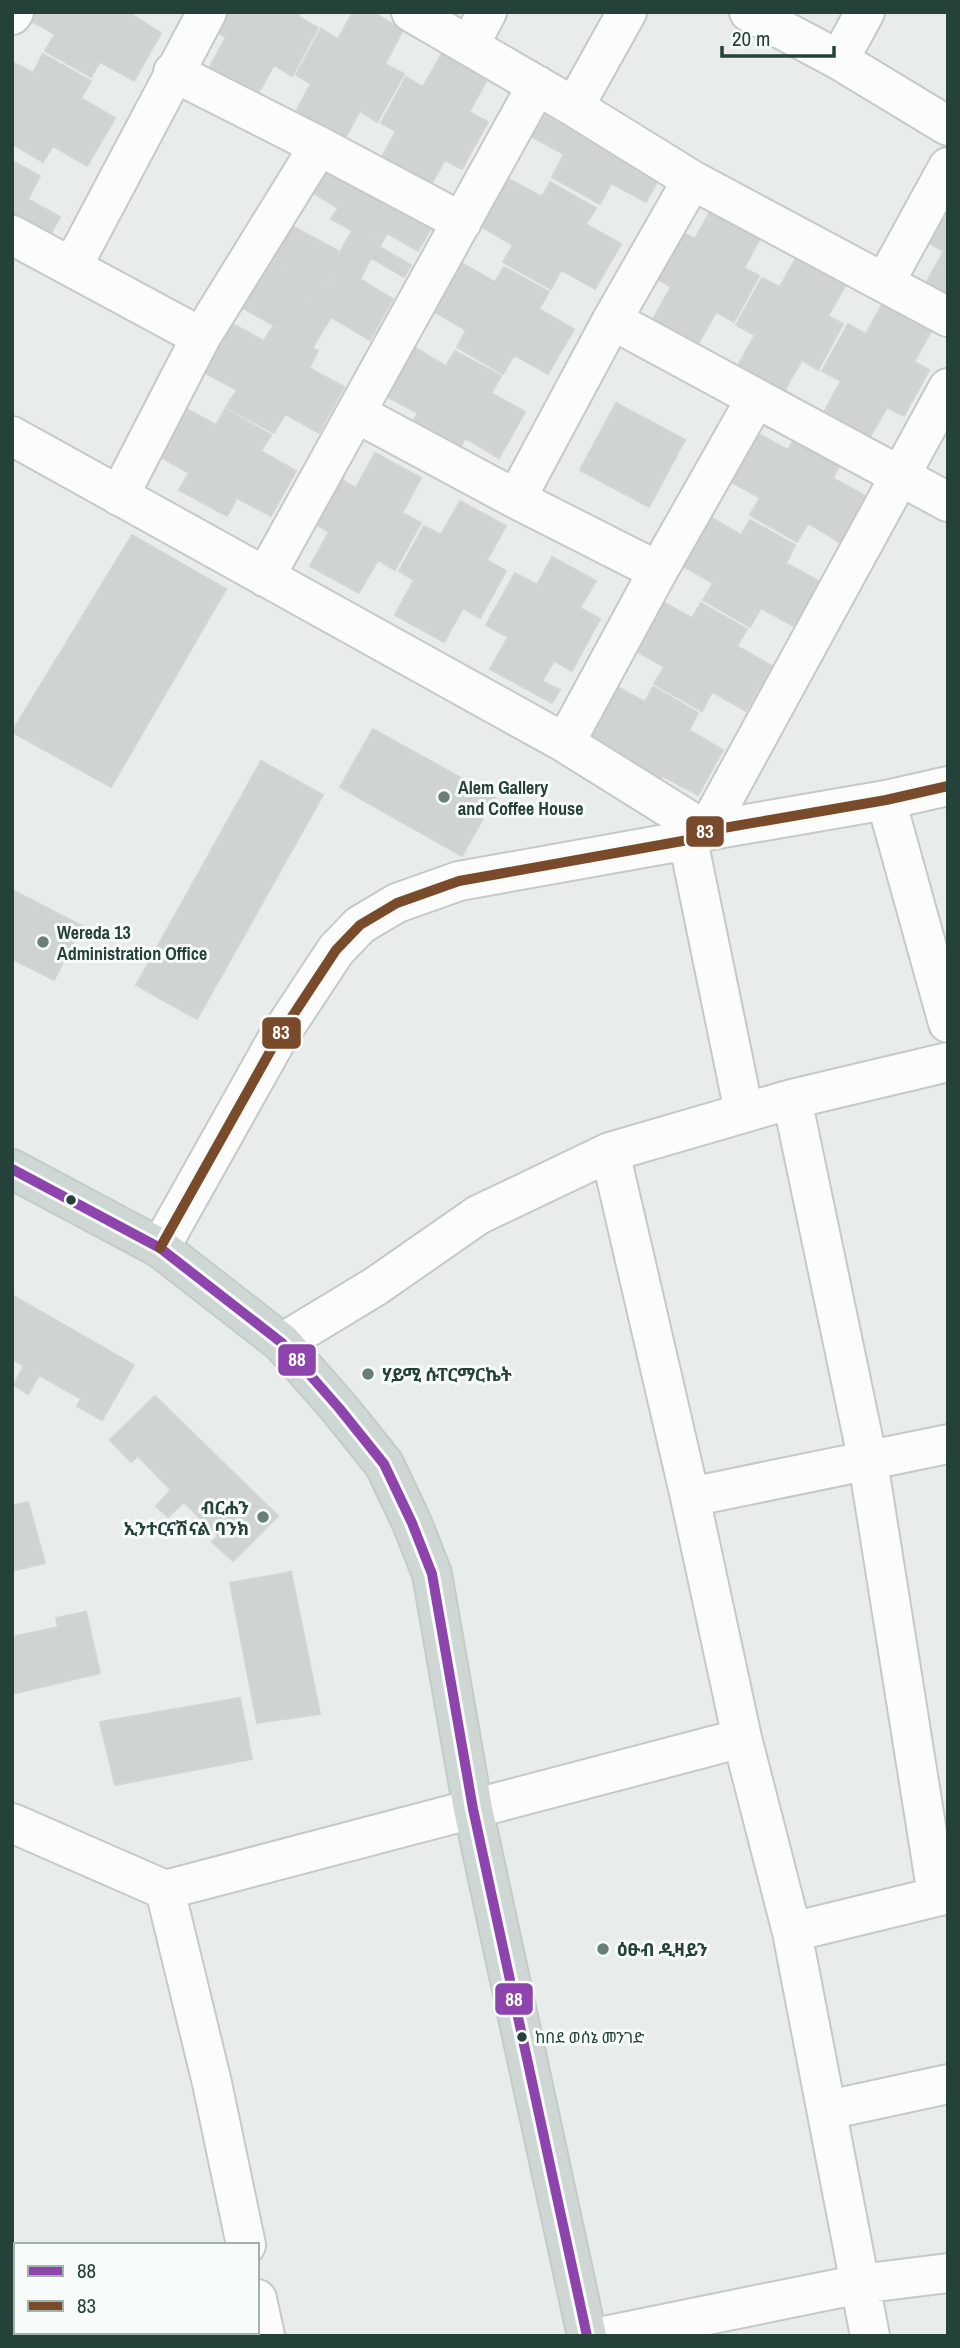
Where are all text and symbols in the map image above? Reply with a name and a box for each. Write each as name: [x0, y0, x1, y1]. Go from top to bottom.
scale bar: [722, 14, 834, 58]
text: 20 m: [732, 24, 770, 53]
place label: Alem Gallery and Coffee House: [458, 775, 583, 821]
marker: Alem Gallery and Coffee House: [436, 789, 452, 805]
line badge: 83: [685, 815, 725, 848]
text: 83: [696, 818, 714, 844]
place label: Wereda 13 Administration Office: [57, 920, 207, 966]
marker: Wereda 13 Administration Office: [35, 934, 51, 950]
line badge: 83: [261, 1016, 302, 1050]
text: 83: [272, 1019, 290, 1045]
unlabelled marker: [64, 1193, 78, 1207]
line badge: 88: [277, 1343, 317, 1377]
text: 88: [288, 1346, 306, 1372]
place label: ሃይሚ ሱፐርማርኬት: [382, 1362, 512, 1387]
marker: ሃይሚ ሱፐርማርኬት: [360, 1366, 376, 1382]
place label: ብርሐን ኢንተርናሽናል ባንክ: [124, 1495, 249, 1541]
marker: ብርሐን ኢንተርናሽናል ባንክ: [255, 1509, 271, 1525]
place label: ዕፁብ ዲዛይን: [617, 1937, 708, 1962]
marker: ዕፁብ ዲዛይን: [595, 1941, 611, 1957]
line badge: 88: [494, 1982, 534, 2016]
text: 88: [505, 1986, 523, 2012]
place label: ከበደ ወሰኔ መንገድ: [535, 2026, 645, 2048]
marker: ከበደ ወሰኔ መንገድ: [515, 2030, 529, 2044]
legend: [14, 2243, 259, 2334]
text: 88: [77, 2256, 96, 2285]
text: 83: [77, 2291, 96, 2320]

